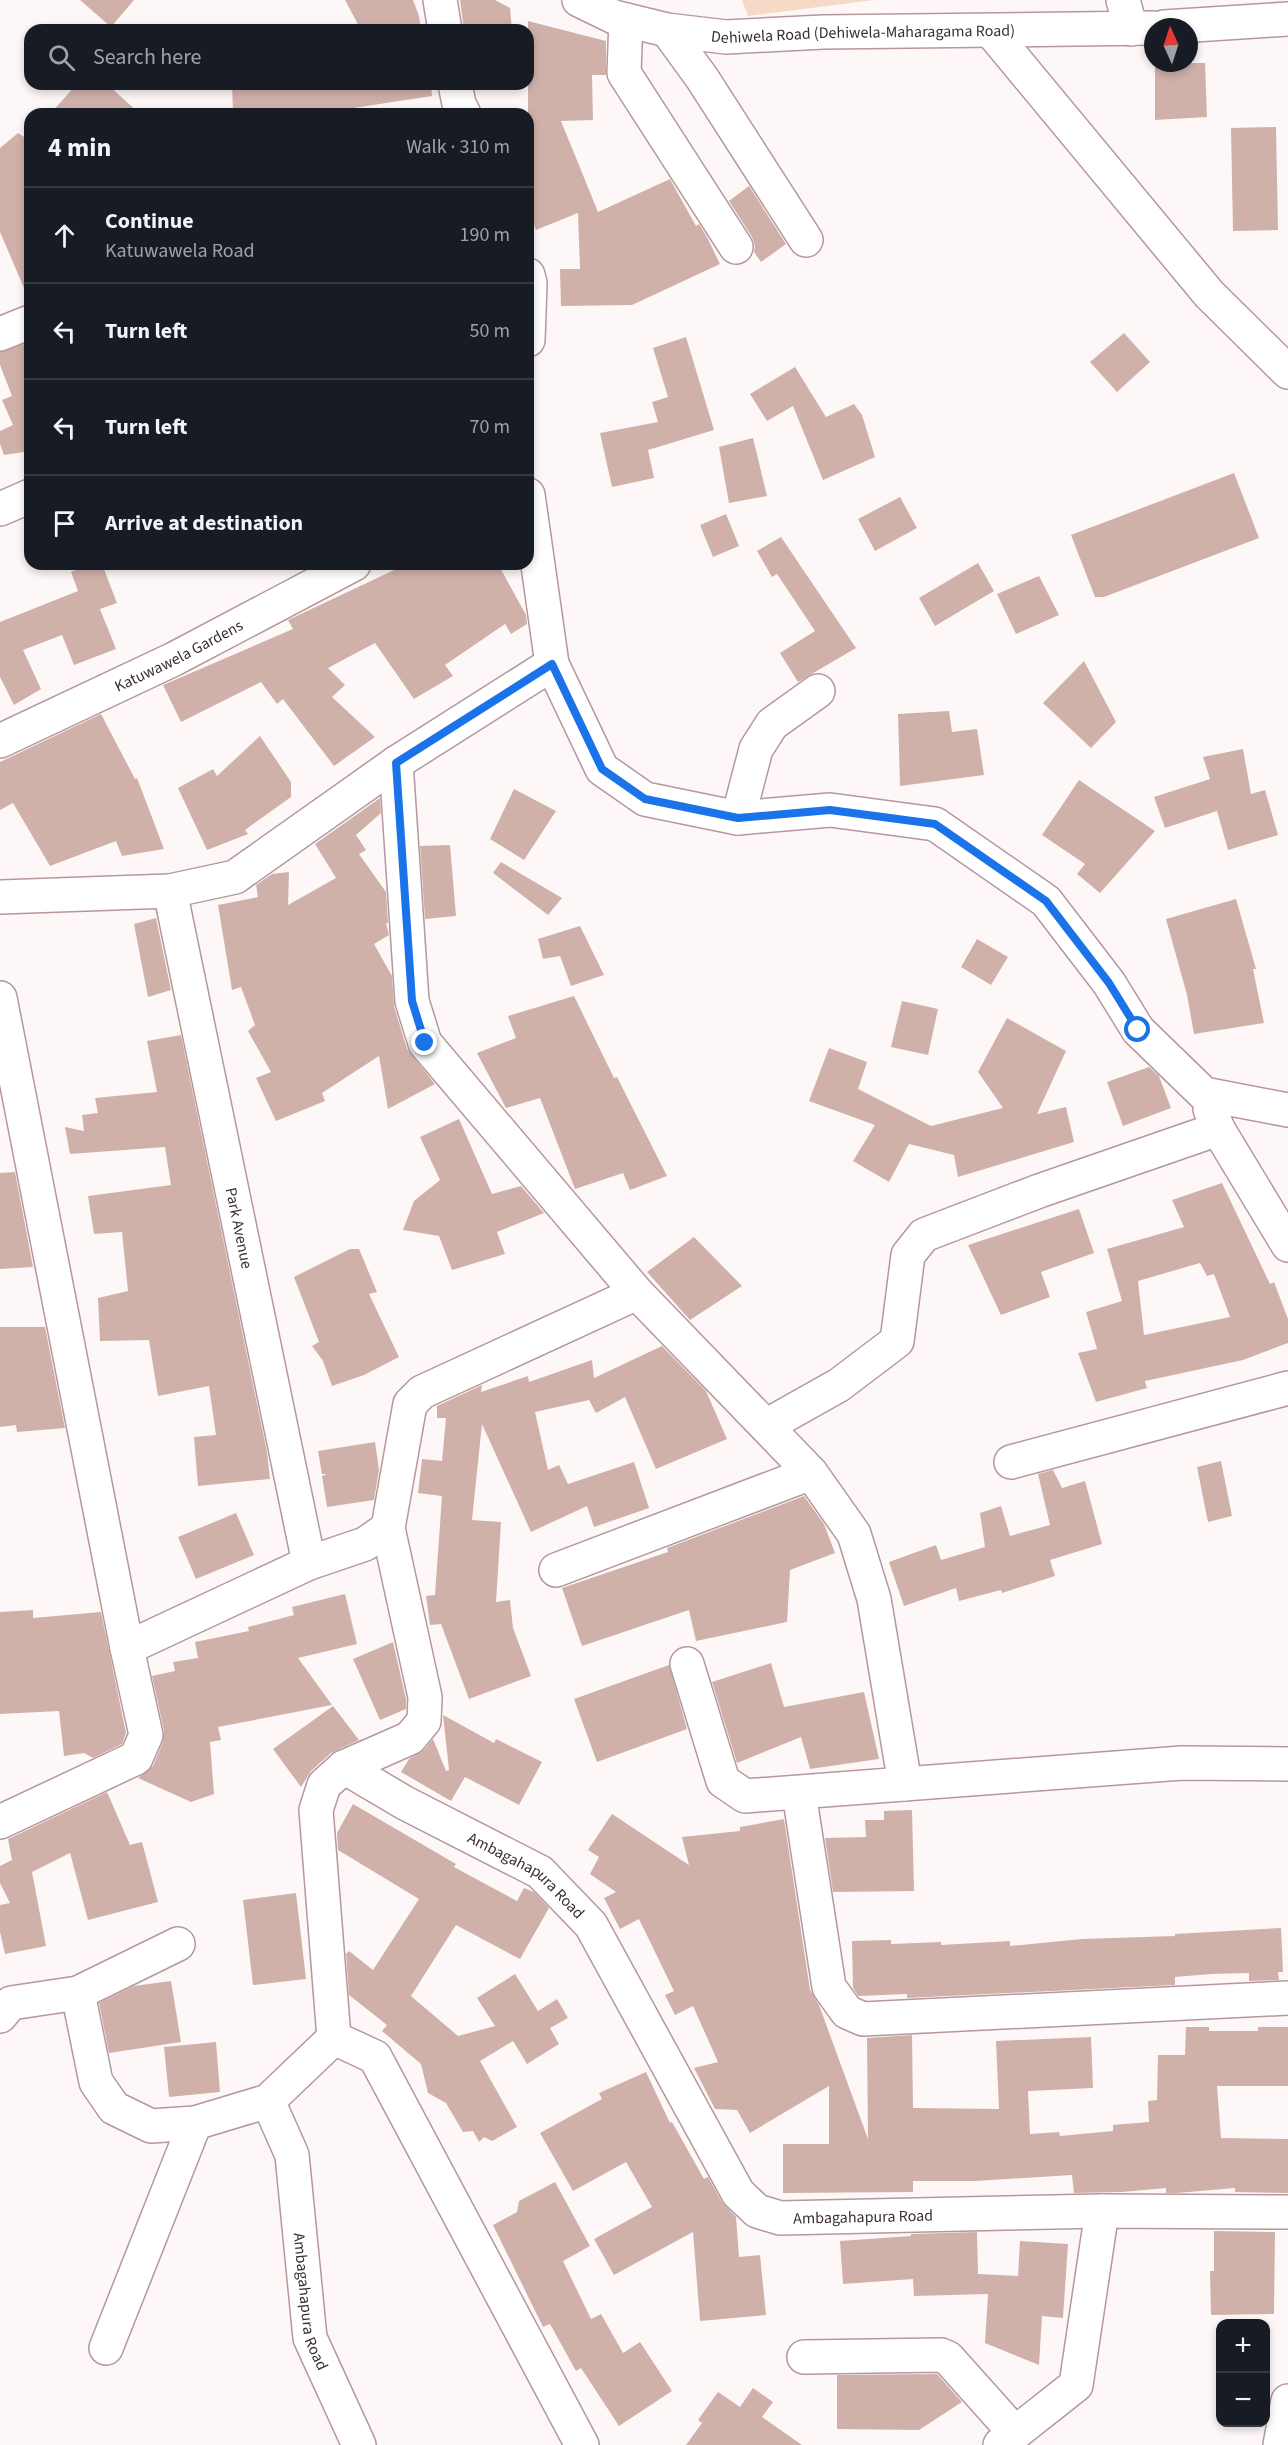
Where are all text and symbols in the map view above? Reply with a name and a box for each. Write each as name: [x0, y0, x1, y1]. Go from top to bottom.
north arrow: [1144, 18, 1198, 72]
street label: Dehiwela Road (Dehiwela-Maharagama Road): [710, 20, 1015, 49]
search box: [24, 24, 534, 90]
icon: search: [45, 41, 78, 74]
text: Search here: [93, 41, 201, 73]
text: 4 min: [48, 129, 111, 166]
text: Walk · 310 m: [406, 133, 510, 161]
text: Continue: [105, 205, 194, 237]
icon: ahead: [48, 219, 81, 252]
text: 190 m: [460, 221, 510, 249]
text: Katuwawela Road: [105, 237, 255, 265]
icon: left: [48, 315, 81, 348]
text: Turn left: [105, 315, 187, 347]
text: 50 m: [470, 317, 510, 345]
icon: left: [48, 411, 81, 444]
text: Turn left: [105, 411, 187, 443]
text: 70 m: [470, 413, 510, 441]
icon: arrive: [48, 507, 81, 540]
text: Arrive at destination: [105, 507, 303, 539]
street label: Katuwawela Gardens: [111, 614, 247, 698]
route start: [1124, 1016, 1150, 1042]
route end: [411, 1029, 437, 1055]
street label: Park Avenue: [220, 1185, 258, 1271]
street label: Ambagahapura Road: [464, 1827, 589, 1924]
street label: Ambagahapura Road: [793, 2205, 933, 2230]
street label: Ambagahapura Road: [288, 2232, 333, 2374]
map controls: [1216, 2319, 1270, 2427]
button: +: [1216, 2319, 1270, 2373]
button: −: [1216, 2373, 1270, 2427]

